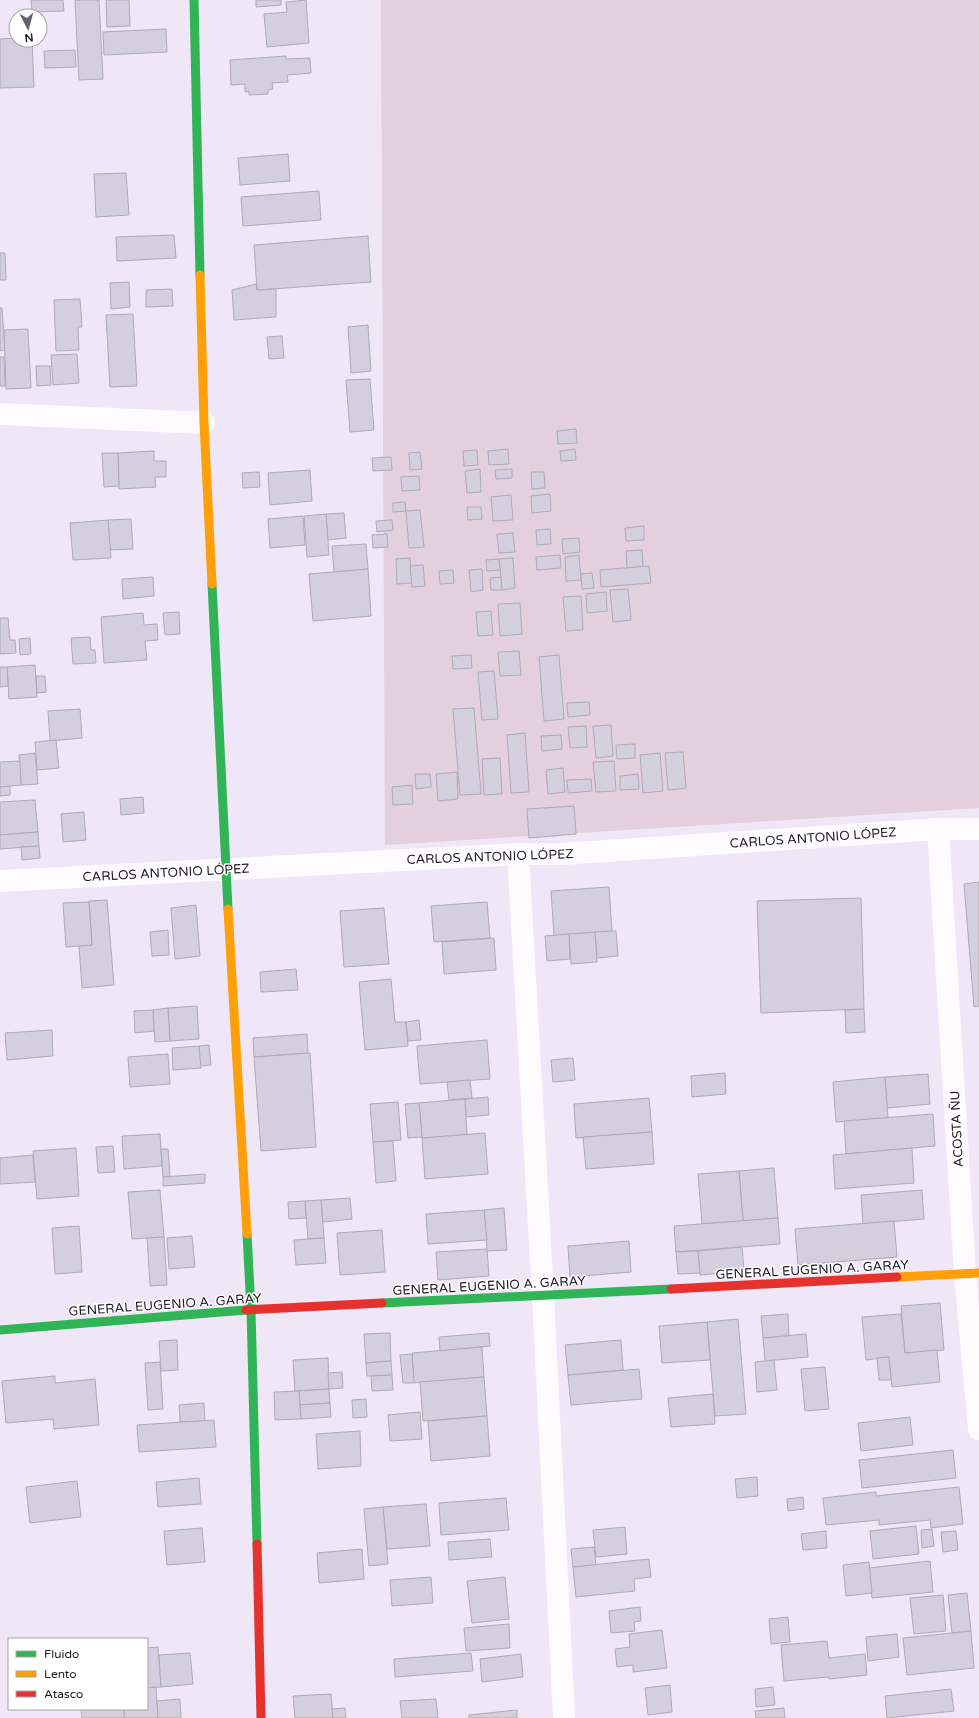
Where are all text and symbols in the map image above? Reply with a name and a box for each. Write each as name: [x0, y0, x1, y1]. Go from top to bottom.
north arrow: [8, 8, 48, 48]
text: N: [24, 31, 34, 44]
street label: CARLOS ANTONIO LÓPEZ: [729, 824, 897, 852]
street label: CARLOS ANTONIO LÓPEZ: [406, 846, 574, 868]
street label: CARLOS ANTONIO LÓPEZ: [82, 861, 250, 885]
street label: ACOSTA ÑU: [947, 1090, 967, 1168]
street label: GENERAL EUGENIO A. GARAY: [715, 1257, 909, 1283]
street label: GENERAL EUGENIO A. GARAY: [392, 1273, 586, 1299]
street label: GENERAL EUGENIO A. GARAY: [68, 1290, 262, 1320]
legend: [8, 1638, 148, 1710]
text: Fluido: [44, 1647, 79, 1661]
text: Lento: [44, 1667, 77, 1681]
text: Atasco: [44, 1687, 83, 1701]

